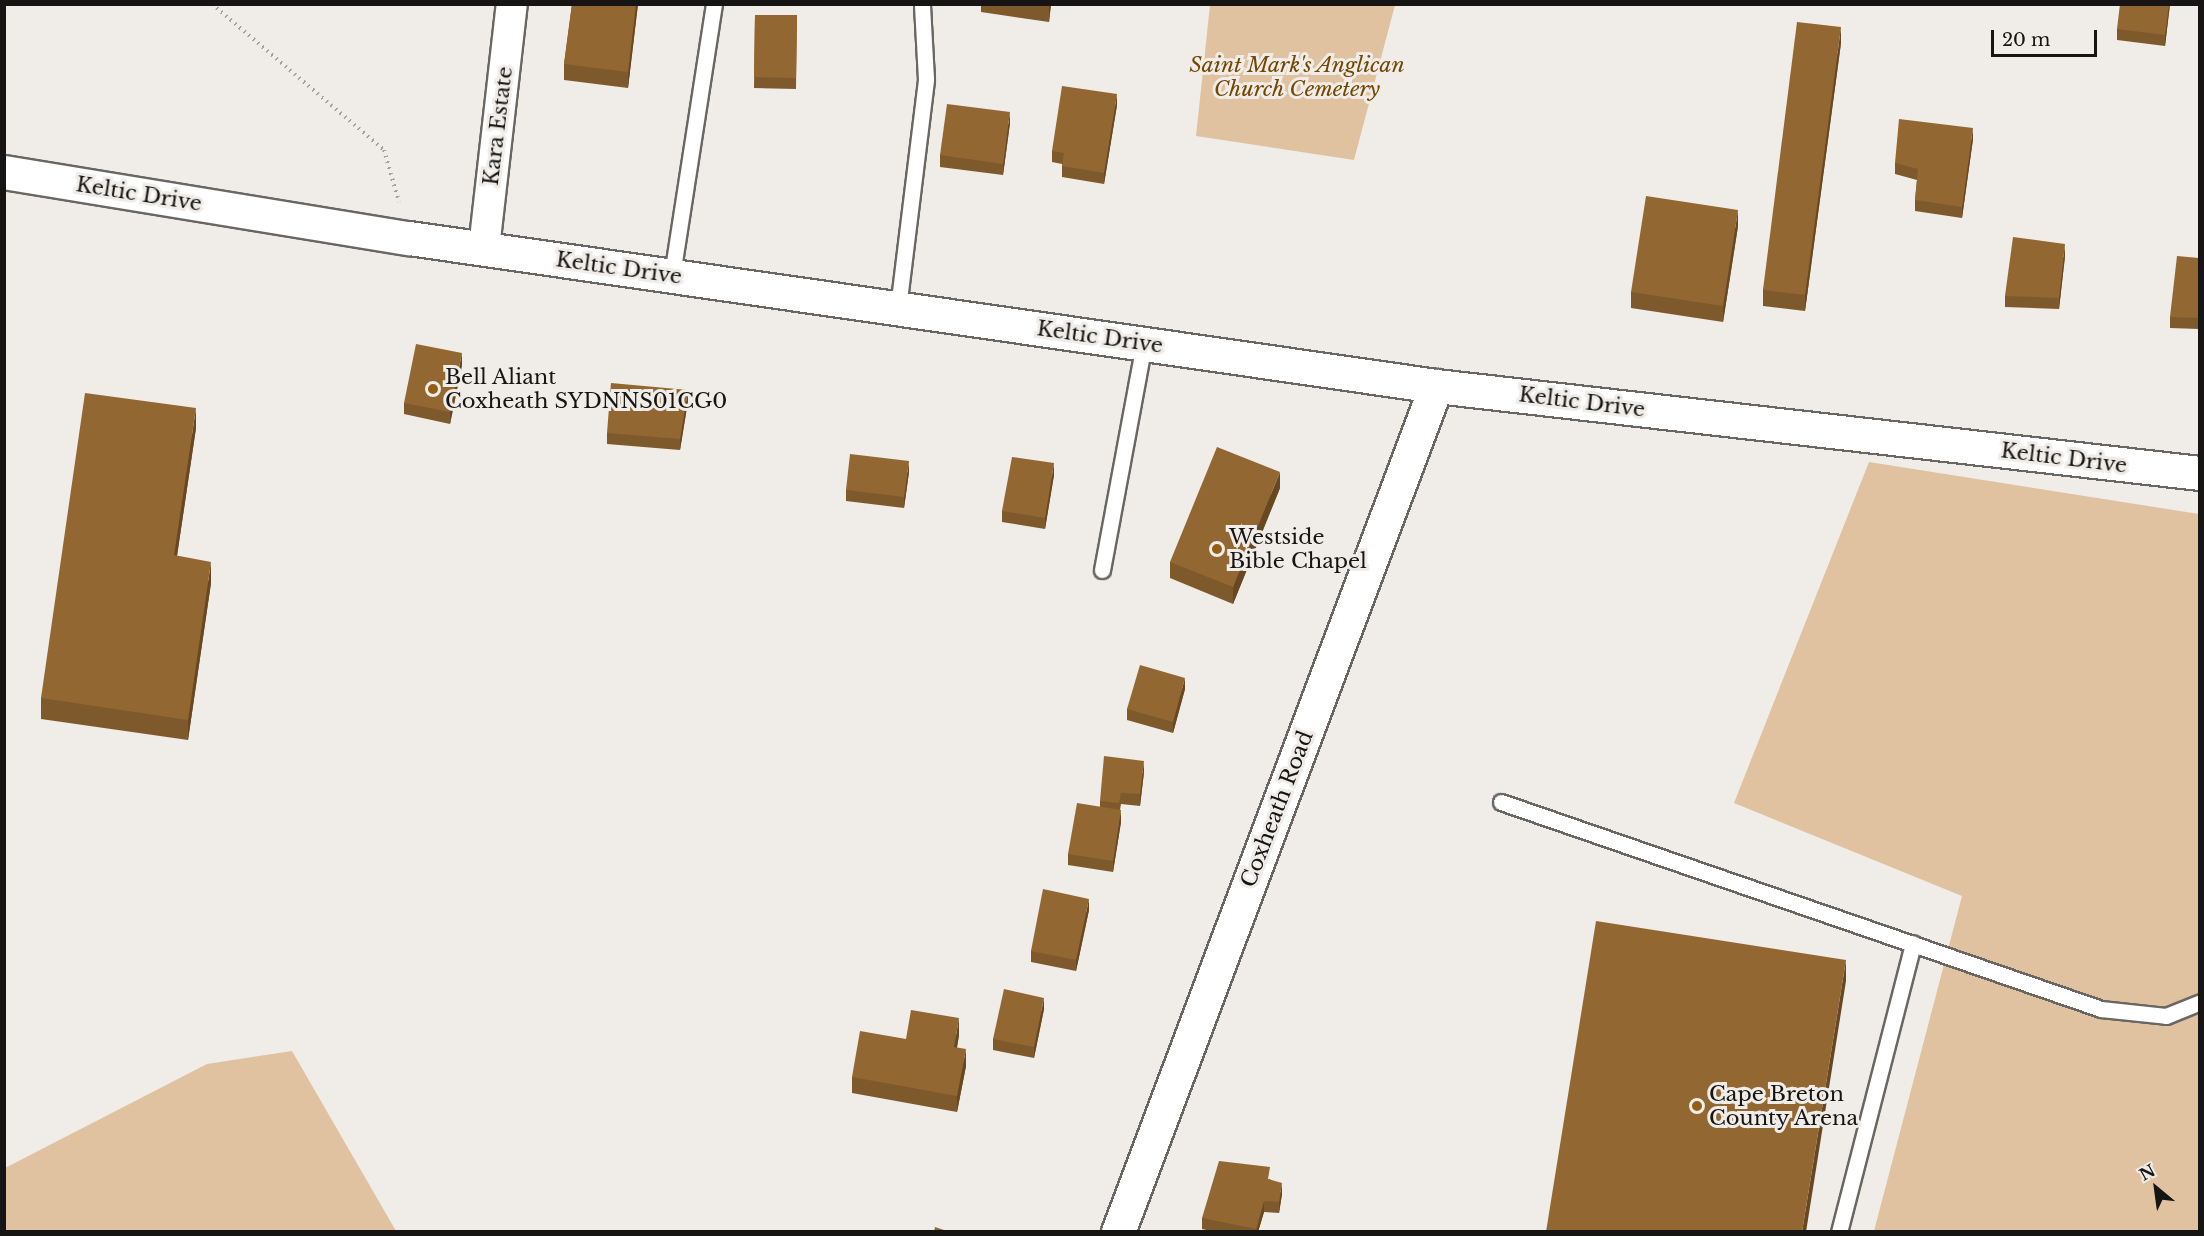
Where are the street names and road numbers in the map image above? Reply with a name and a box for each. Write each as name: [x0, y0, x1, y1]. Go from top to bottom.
street label: Kara Estate: [478, 65, 518, 187]
street label: Keltic Drive: [74, 172, 204, 216]
street label: Keltic Drive: [554, 247, 684, 289]
street label: Keltic Drive: [1035, 316, 1165, 358]
street label: Keltic Drive: [1517, 382, 1647, 422]
street label: Keltic Drive: [1999, 438, 2129, 478]
street label: Coxheath Road: [1236, 727, 1318, 891]

